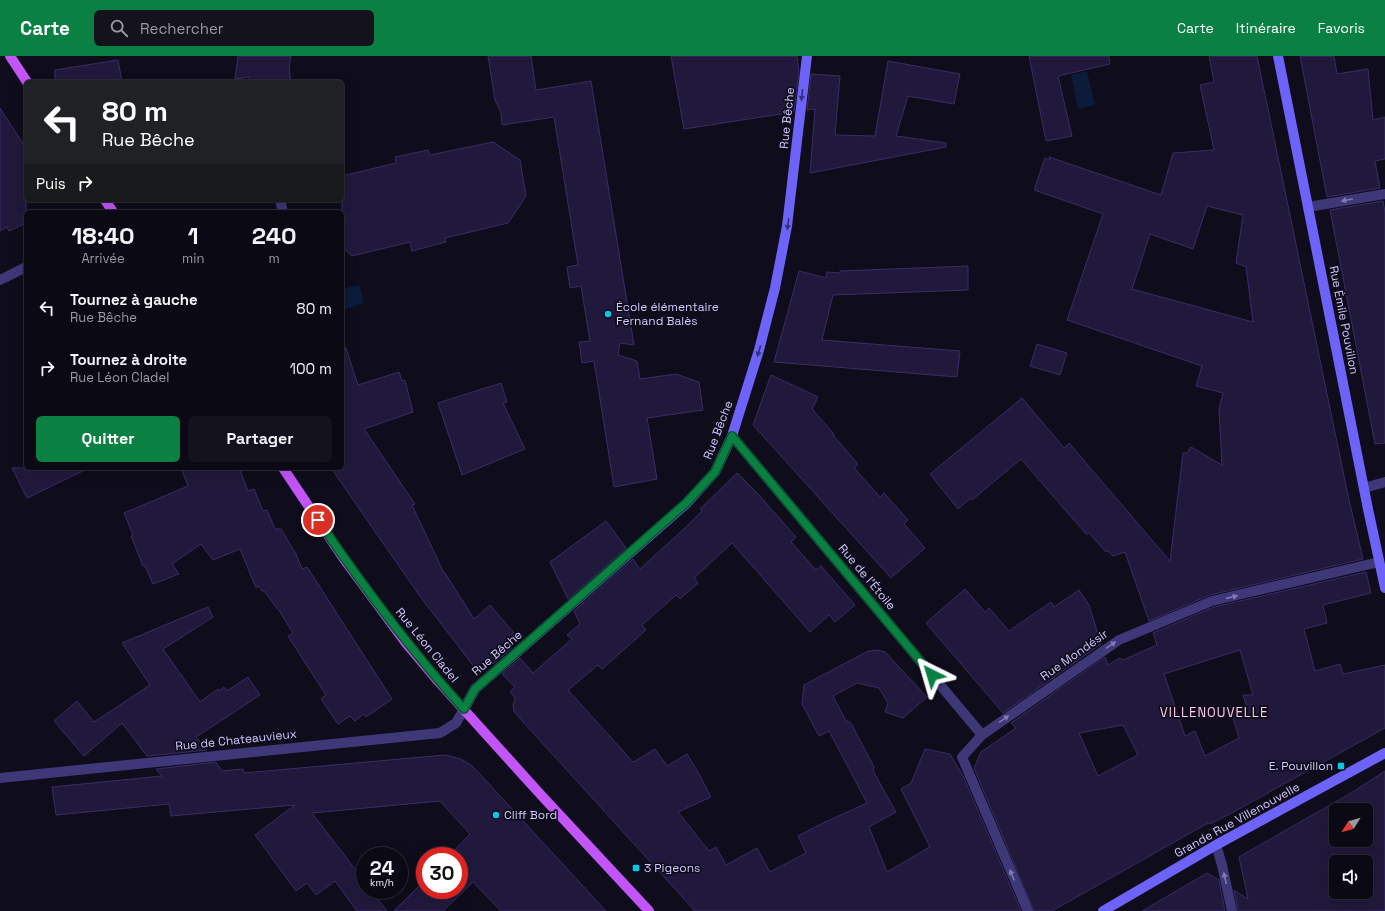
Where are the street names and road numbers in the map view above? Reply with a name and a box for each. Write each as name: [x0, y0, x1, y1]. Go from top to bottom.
street label: Rue Bêche: [776, 86, 798, 150]
street label: Rue Émile Pouvillon: [1326, 264, 1362, 376]
street label: Rue Bêche: [699, 398, 737, 462]
street label: Rue de l'Étoile: [835, 541, 899, 613]
street label: Rue Léon Cladel: [392, 604, 462, 686]
street label: Rue Mondésir: [1037, 626, 1111, 684]
street label: Rue Bêche: [468, 627, 526, 679]
street label: Rue de Chateauvieux: [174, 726, 298, 754]
street label: Grande Rue Villenouvelle: [1171, 779, 1303, 861]

